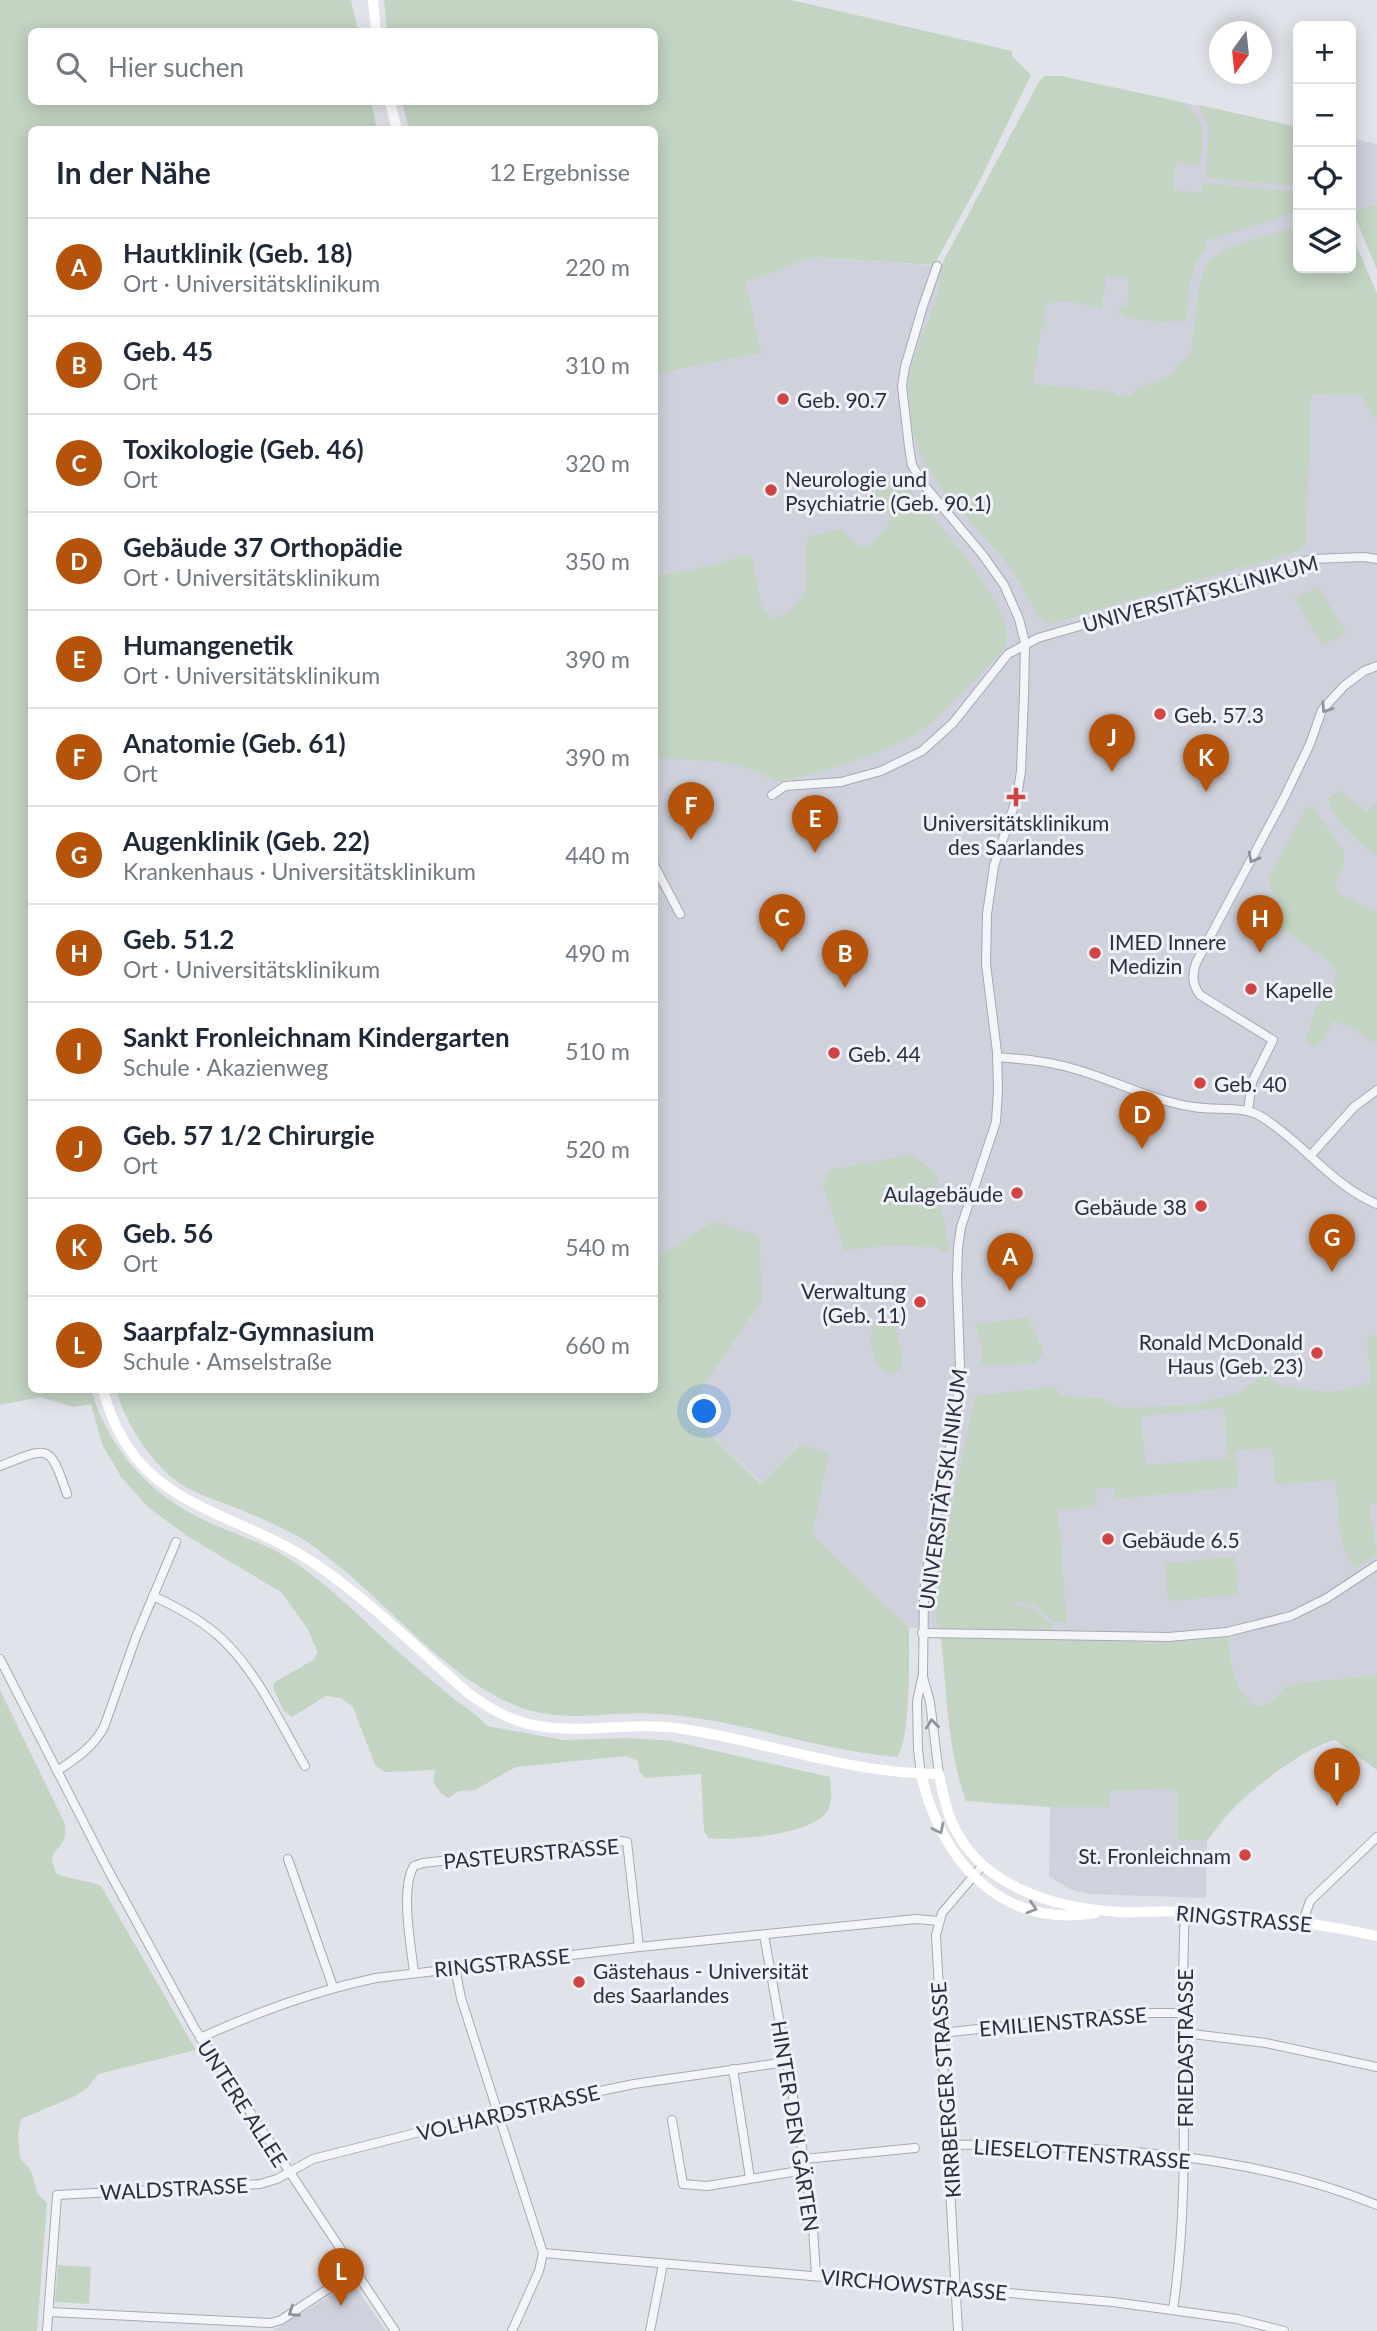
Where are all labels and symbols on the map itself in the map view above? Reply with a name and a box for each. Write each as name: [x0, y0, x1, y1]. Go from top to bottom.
north arrow: [1209, 21, 1272, 84]
place label: Geb. 90.7: [797, 387, 887, 412]
marker: Geb. 90.7: [775, 391, 791, 407]
place label: Neurologie und Psychiatrie (Geb. 90.1): [785, 466, 991, 515]
marker: Neurologie und Psychiatrie (Geb. 90.1): [763, 482, 779, 498]
street label: UNIVERSITÄTSKLINIKUM: [1079, 549, 1321, 637]
one-way arrow: [1321, 700, 1334, 713]
place label: Geb. 57.3: [1174, 702, 1264, 727]
marker: Geb. 57.3: [1152, 706, 1168, 722]
pin: J: [1089, 714, 1135, 772]
pin: K: [1183, 734, 1229, 792]
pin: F: [668, 782, 714, 840]
marker: Universitätsklinikum des Saarlandes: [1006, 787, 1026, 807]
pin: E: [792, 795, 838, 853]
place label: Universitätsklinikum des Saarlandes: [923, 810, 1109, 859]
one-way arrow: [1248, 851, 1261, 864]
pin: C: [759, 894, 805, 952]
pin: H: [1237, 895, 1283, 953]
place label: IMED Innere Medizin: [1109, 929, 1226, 978]
pin: B: [822, 930, 868, 988]
marker: IMED Innere Medizin: [1087, 945, 1103, 961]
place label: Kapelle: [1265, 977, 1333, 1002]
marker: Kapelle: [1243, 981, 1259, 997]
place label: Geb. 44: [848, 1041, 921, 1066]
marker: Geb. 44: [826, 1045, 842, 1061]
place label: Geb. 40: [1214, 1071, 1287, 1096]
marker: Geb. 40: [1192, 1075, 1208, 1091]
pin: D: [1119, 1091, 1165, 1149]
place label: Aulagebäude: [883, 1181, 1003, 1206]
marker: Aulagebäude: [1009, 1185, 1025, 1201]
place label: Gebäude 38: [1074, 1194, 1187, 1219]
marker: Gebäude 38: [1193, 1198, 1209, 1214]
pin: G: [1309, 1214, 1355, 1272]
pin: A: [987, 1233, 1033, 1291]
place label: Verwaltung (Geb. 11): [801, 1278, 906, 1327]
marker: Verwaltung (Geb. 11): [912, 1294, 928, 1310]
place label: Ronald McDonald Haus (Geb. 23): [1139, 1329, 1303, 1378]
marker: Ronald McDonald Haus (Geb. 23): [1309, 1345, 1325, 1361]
street label: UNIVERSITÄTSKLINIKUM: [913, 1367, 971, 1611]
your location: [687, 1394, 721, 1428]
place label: Gebäude 6.5: [1122, 1527, 1240, 1552]
marker: Gebäude 6.5: [1100, 1531, 1116, 1547]
one-way arrow: [925, 1718, 940, 1729]
pin: I: [1314, 1748, 1360, 1806]
one-way arrow: [931, 1822, 945, 1834]
street label: PASTEURSTRASSE: [442, 1833, 620, 1873]
place label: St. Fronleichnam: [1078, 1843, 1231, 1868]
marker: St. Fronleichnam: [1237, 1847, 1253, 1863]
one-way arrow: [1026, 1900, 1038, 1915]
street label: RINGSTRASSE: [1175, 1900, 1313, 1936]
street label: RINGSTRASSE: [433, 1942, 571, 1982]
place label: Gästehaus - Universität des Saarlandes: [593, 1958, 809, 2007]
street label: FRIEDASTRASSE: [1172, 1969, 1197, 2127]
marker: Gästehaus - Universität des Saarlandes: [571, 1974, 587, 1990]
street label: KIRRBERGER STRASSE: [925, 1981, 965, 2199]
street label: EMILIENSTRASSE: [978, 2001, 1148, 2041]
street label: HINTER DEN GÄRTEN: [767, 2019, 825, 2233]
street label: UNTERE ALLEE: [193, 2035, 293, 2171]
street label: VOLHARDSTRASSE: [414, 2079, 602, 2145]
street label: LIESELOTTENSTRASSE: [973, 2133, 1191, 2173]
street label: WALDSTRASSE: [99, 2172, 249, 2204]
pin: L: [318, 2248, 364, 2306]
street label: VIRCHOWSTRASSE: [820, 2263, 1008, 2305]
one-way arrow: [288, 2303, 301, 2316]

